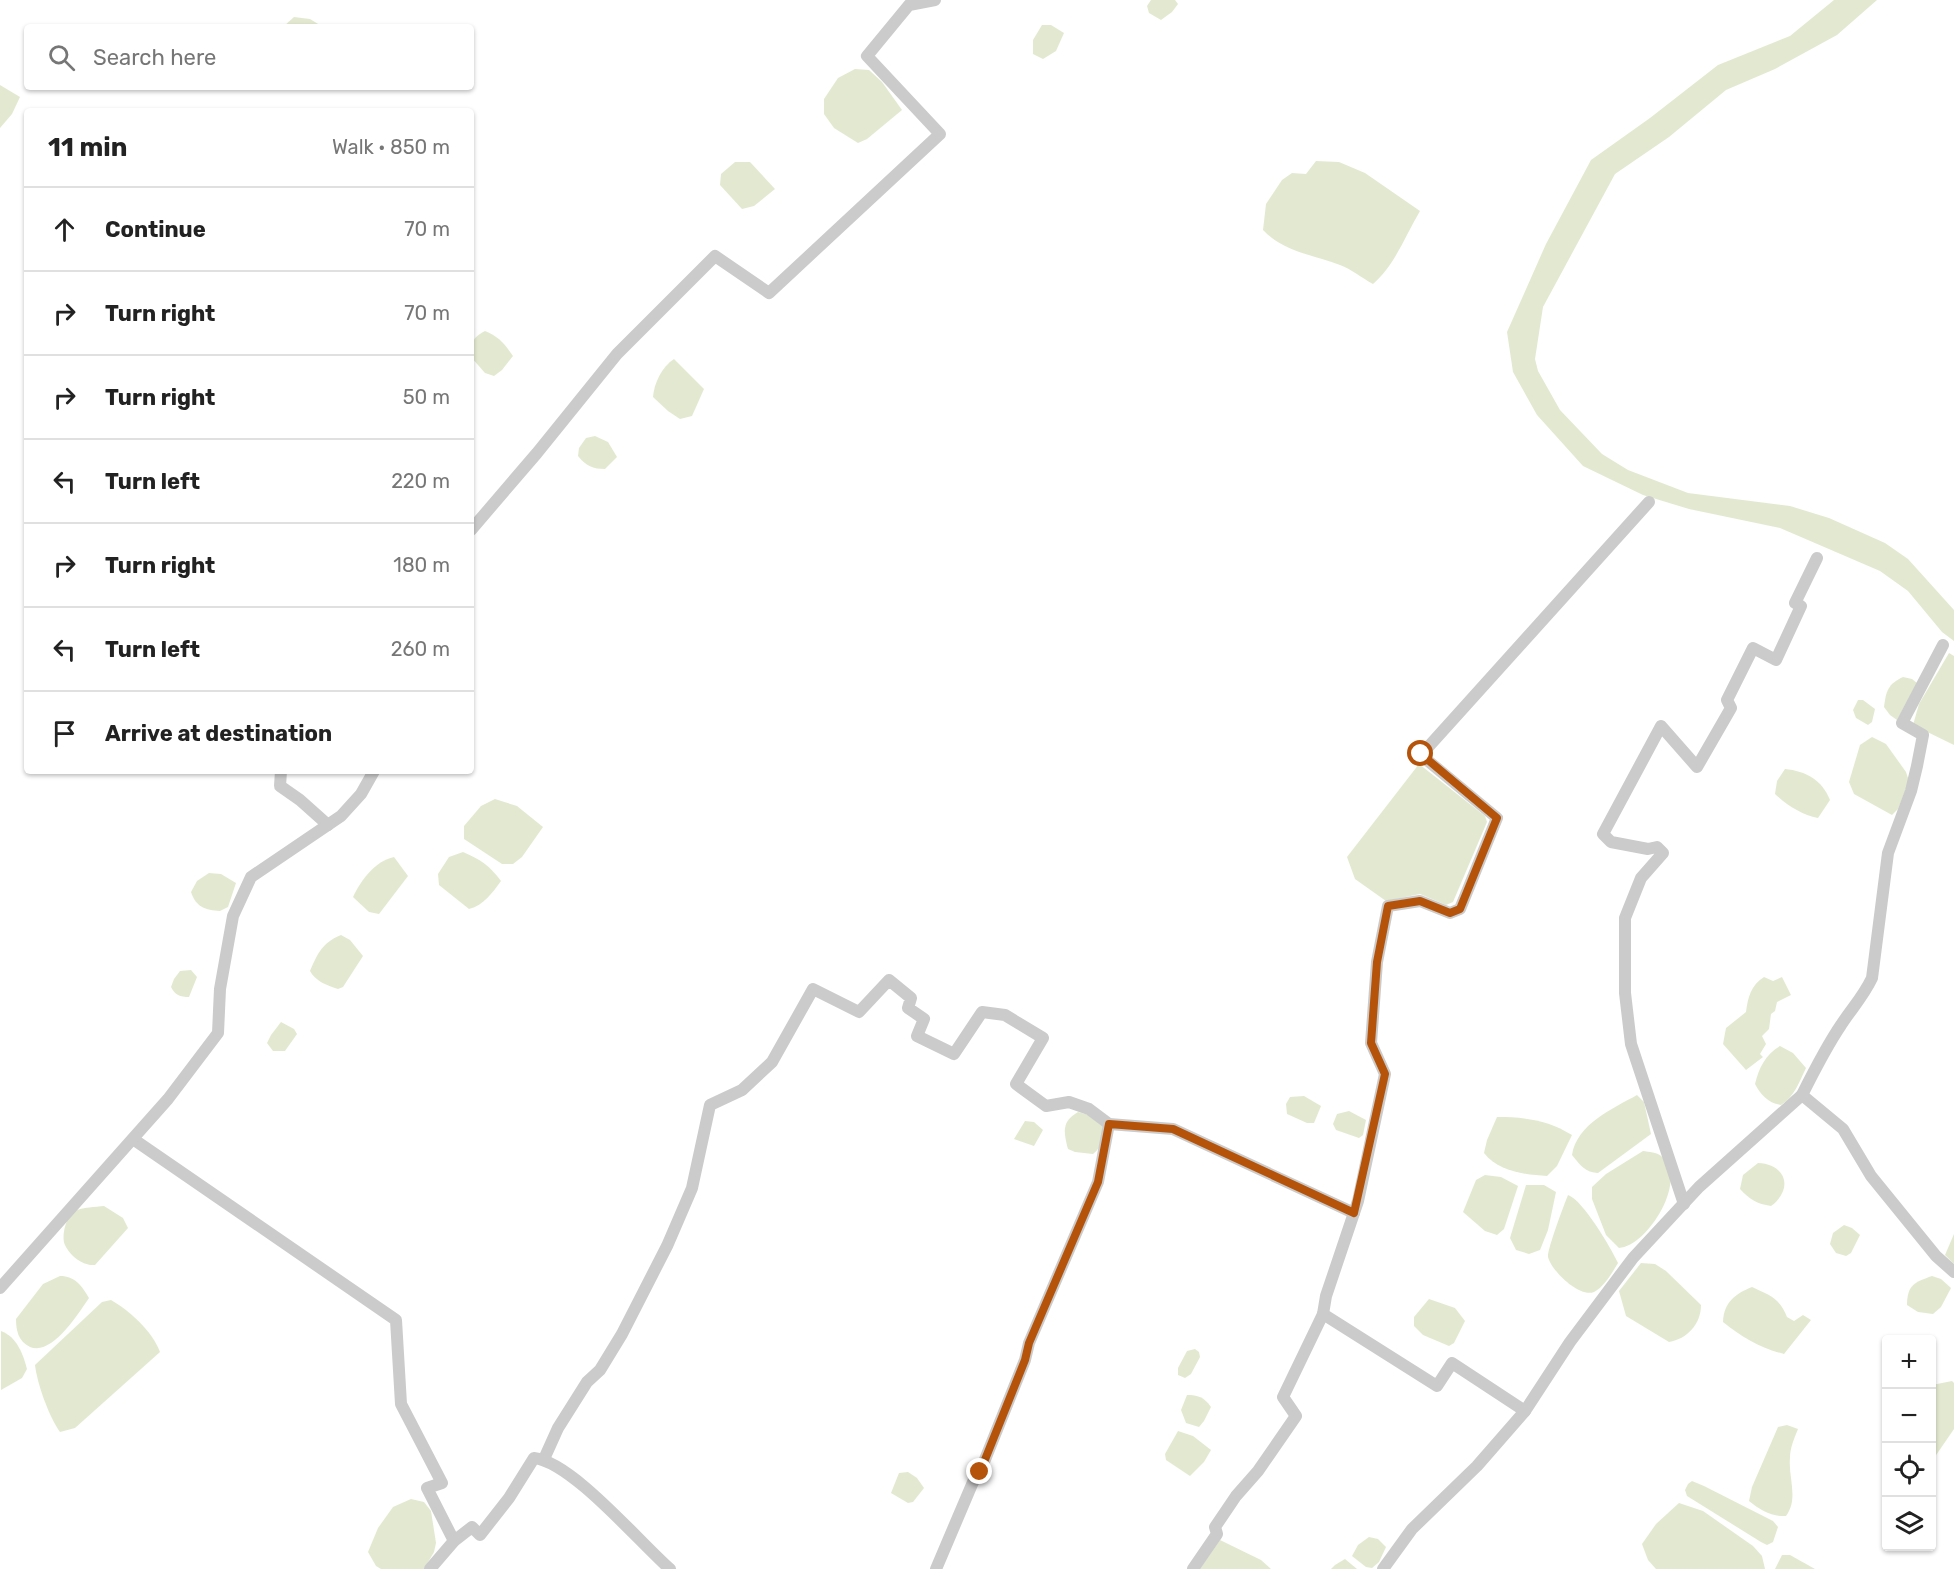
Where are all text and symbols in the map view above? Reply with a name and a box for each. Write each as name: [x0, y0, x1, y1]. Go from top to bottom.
search box: [24, 24, 474, 90]
icon: search: [45, 41, 78, 74]
text: Search here: [93, 44, 216, 71]
text: 11 min: [48, 132, 127, 163]
text: Walk · 850 m: [332, 135, 450, 159]
icon: ahead: [48, 213, 81, 246]
text: Continue: [105, 216, 206, 243]
text: 70 m: [404, 217, 450, 241]
icon: right: [48, 297, 81, 330]
text: Turn right: [105, 300, 215, 327]
text: 70 m: [404, 301, 450, 325]
icon: right: [48, 381, 81, 414]
text: Turn right: [105, 384, 215, 411]
text: 50 m: [403, 385, 450, 409]
icon: left: [48, 465, 81, 498]
text: Turn left: [105, 468, 200, 495]
text: 220 m: [391, 469, 450, 493]
icon: right: [48, 549, 81, 582]
text: Turn right: [105, 552, 215, 579]
text: 180 m: [393, 553, 450, 577]
icon: left: [48, 633, 81, 666]
text: Turn left: [105, 636, 200, 663]
text: 260 m: [391, 637, 450, 661]
icon: arrive: [48, 717, 81, 750]
text: Arrive at destination: [105, 720, 332, 747]
route start: [1407, 740, 1433, 766]
map controls: [1882, 1335, 1936, 1551]
button: +: [1882, 1335, 1936, 1389]
button: −: [1882, 1389, 1936, 1443]
button: locate: [1882, 1443, 1936, 1497]
route end: [966, 1458, 992, 1484]
button: layers: [1882, 1497, 1936, 1551]

